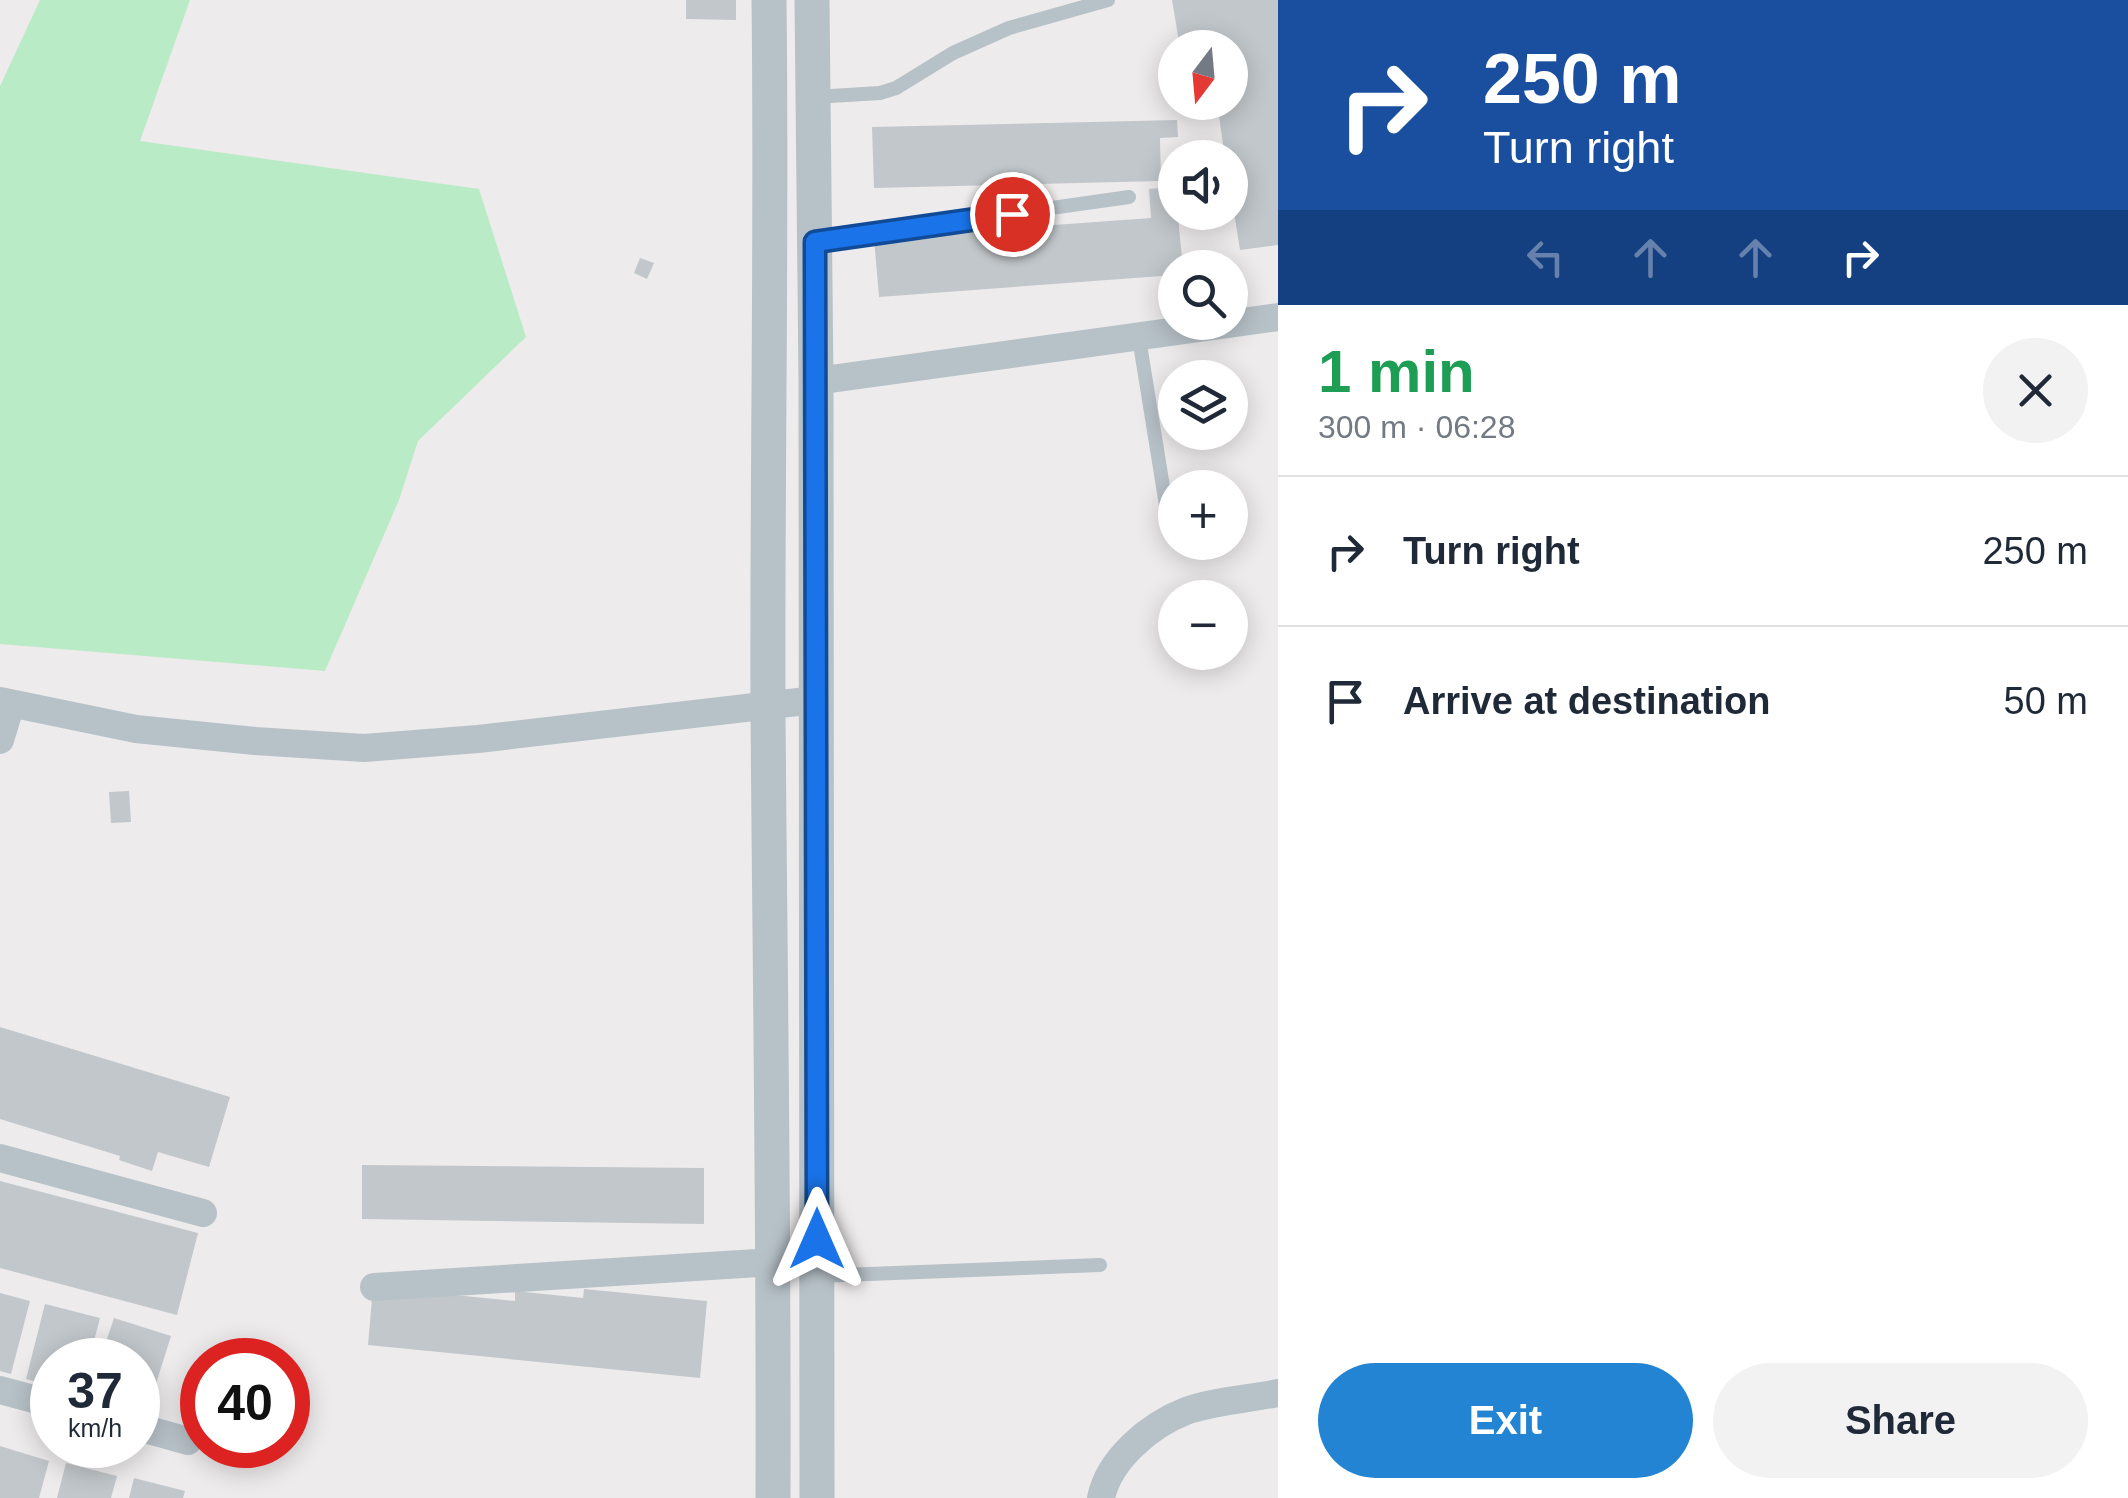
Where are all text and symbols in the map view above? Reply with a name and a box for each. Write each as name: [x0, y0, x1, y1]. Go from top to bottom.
north arrow: [1158, 30, 1248, 120]
map controls: [1158, 30, 1248, 670]
icon: right: [1318, 40, 1448, 170]
text: 250 m: [1483, 40, 1681, 118]
text: Turn right: [1483, 122, 1674, 173]
button: sound: [1158, 140, 1248, 230]
pin: [970, 172, 1055, 257]
icon: arrive: [985, 187, 1040, 242]
icon: left: [1518, 230, 1573, 285]
icon: ahead: [1623, 230, 1678, 285]
icon: ahead: [1728, 230, 1783, 285]
icon: right: [1833, 230, 1888, 285]
button: search: [1158, 250, 1248, 340]
text: 1 min: [1318, 338, 1475, 405]
button: close: [1983, 338, 2088, 443]
button: layers: [1158, 360, 1248, 450]
text: 300 m · 06:28: [1318, 409, 1515, 445]
button: +: [1158, 470, 1248, 560]
icon: right: [1318, 524, 1373, 579]
text: Turn right: [1403, 530, 1580, 572]
text: 250 m: [1982, 530, 2088, 572]
button: −: [1158, 580, 1248, 670]
icon: arrive: [1318, 674, 1373, 729]
text: Arrive at destination: [1403, 680, 1770, 722]
text: 50 m: [2004, 680, 2088, 722]
position arrow: [765, 1187, 869, 1291]
speed limit sign: 40: [180, 1338, 310, 1468]
text: 37: [67, 1363, 123, 1419]
button: Exit: [1318, 1363, 1693, 1478]
button: Share: [1713, 1363, 2088, 1478]
text: km/h: [68, 1414, 122, 1442]

